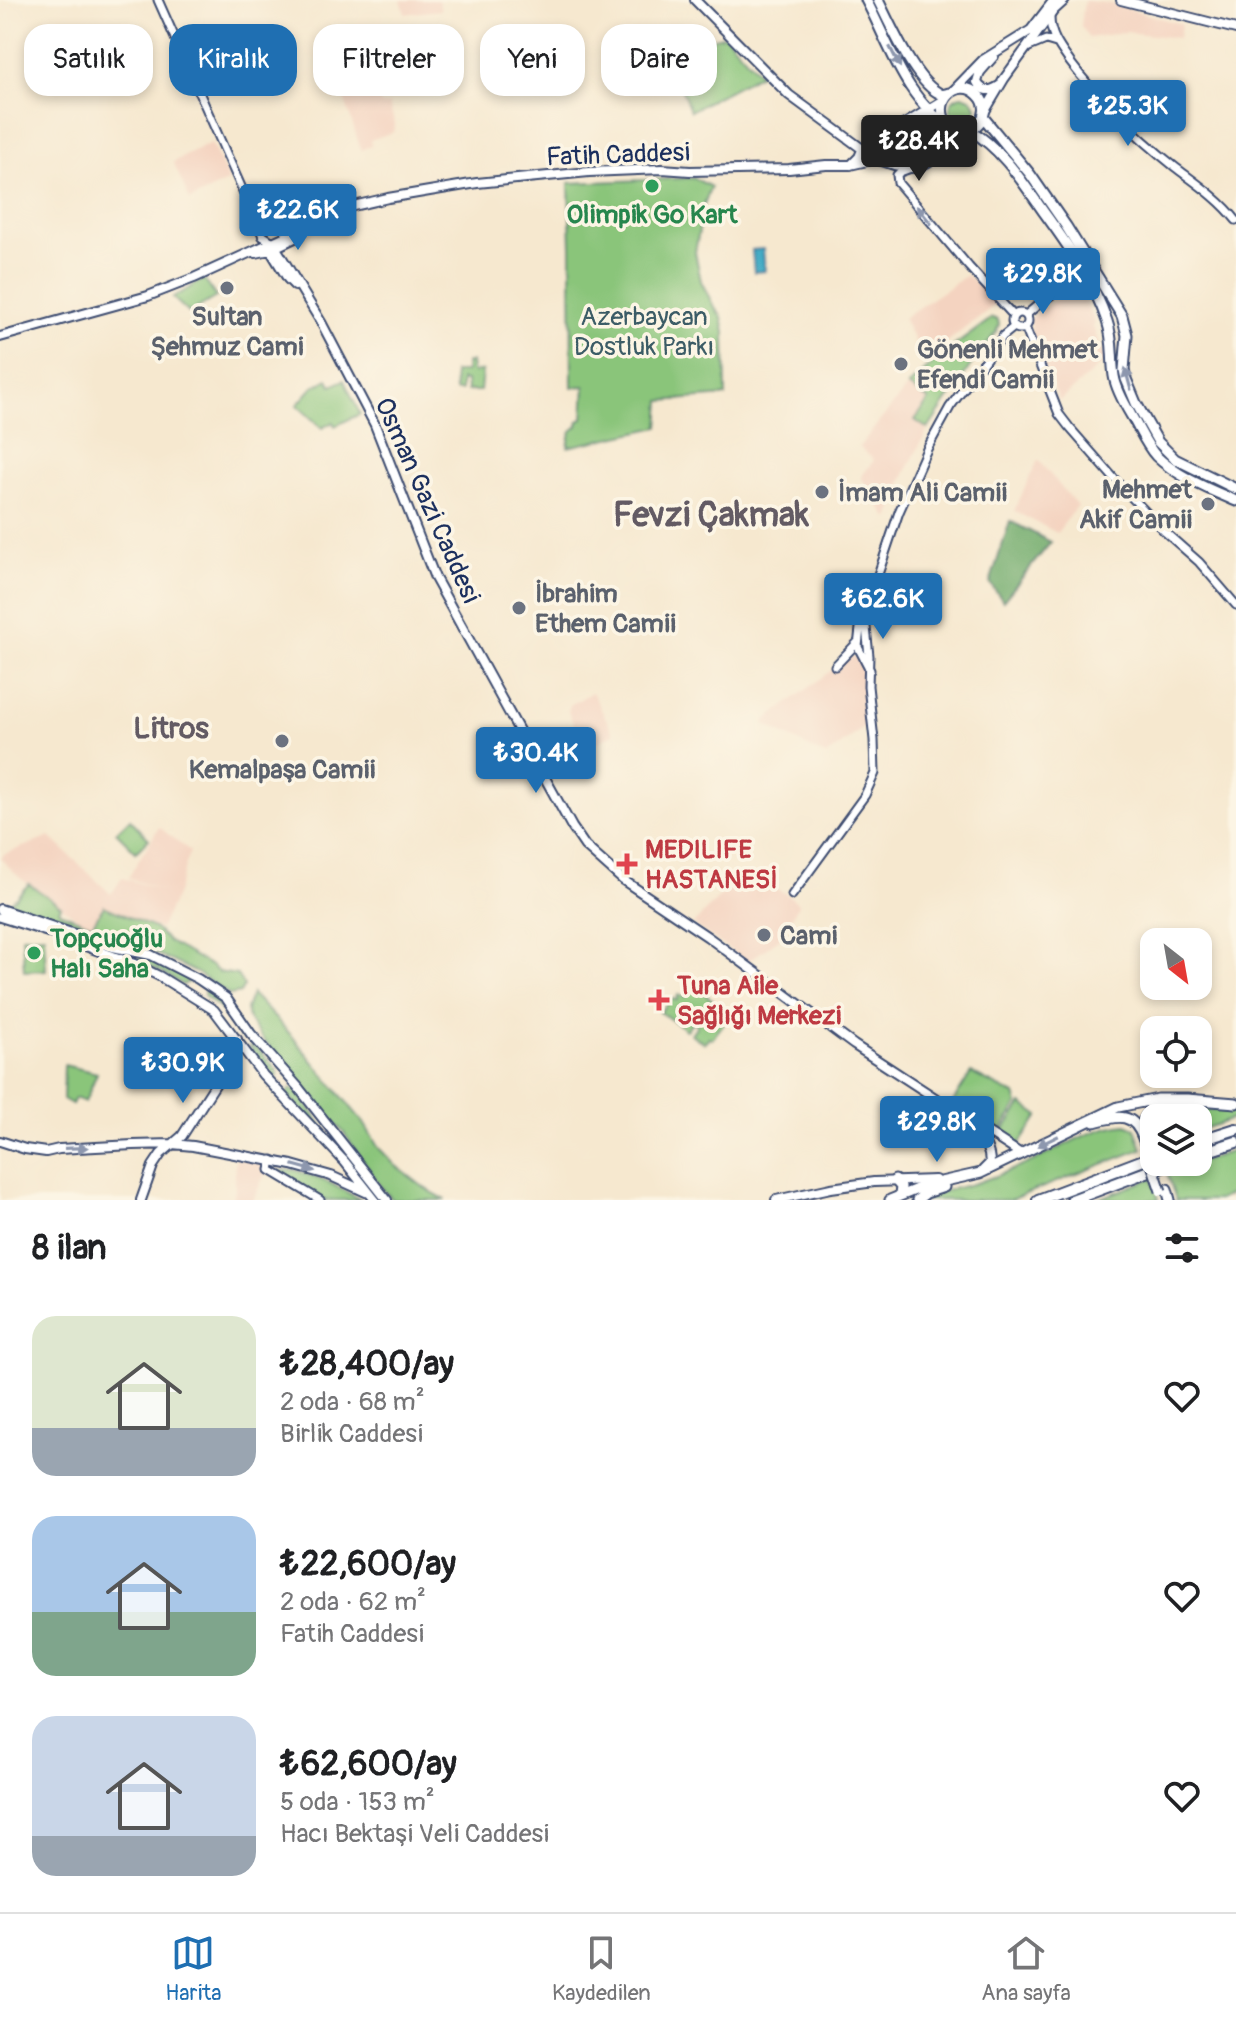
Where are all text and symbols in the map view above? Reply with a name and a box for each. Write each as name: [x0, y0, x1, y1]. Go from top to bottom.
chip: Satılık: [24, 24, 153, 96]
chip: Kiralık: [169, 24, 297, 96]
chip: Filtreler: [313, 24, 464, 96]
chip: Yeni: [480, 24, 585, 96]
chip: Daire: [601, 24, 717, 96]
one-way arrow: [888, 45, 901, 68]
pin: ₺25.3K: [1063, 80, 1193, 148]
text: ₺25.3K: [1088, 90, 1168, 122]
pin: ₺28.4K: [854, 115, 984, 183]
text: ₺28.4K: [879, 125, 959, 157]
street label: Fatih Caddesi: [546, 136, 691, 174]
marker: Olimpik Go Kart: [643, 177, 661, 195]
pin: ₺22.6K: [233, 184, 363, 252]
text: ₺22.6K: [257, 194, 339, 226]
place label: Olimpik Go Kart: [567, 199, 738, 231]
one-way arrow: [916, 205, 933, 225]
pin: ₺29.8K: [978, 248, 1108, 316]
text: ₺29.8K: [1004, 258, 1082, 290]
marker: Sultan Şehmuz Cami: [218, 279, 236, 297]
place label: Sultan Şehmuz Cami: [151, 301, 304, 363]
park label: Azerbaycan Dostluk Parkı: [574, 301, 714, 363]
place label: Gönenli Mehmet Efendi Camii: [917, 334, 1099, 396]
marker: Gönenli Mehmet Efendi Camii: [892, 355, 910, 373]
one-way arrow: [1122, 367, 1134, 392]
street label: Osman Gazi Caddesi: [367, 393, 487, 608]
place label: Mehmet Akif Camii: [1079, 474, 1193, 536]
place label: İmam Ali Camii: [838, 477, 1007, 509]
marker: İmam Ali Camii: [813, 483, 831, 501]
district label: Fevzi Çakmak: [613, 494, 810, 537]
marker: Mehmet Akif Camii: [1199, 495, 1217, 513]
pin: ₺62.6K: [818, 573, 948, 641]
place label: İbrahim Ethem Camii: [535, 578, 676, 640]
text: ₺62.6K: [842, 583, 924, 615]
marker: İbrahim Ethem Camii: [510, 599, 528, 617]
district label: Litros: [133, 710, 209, 747]
pin: ₺30.4K: [471, 727, 601, 795]
marker: Kemalpaşa Camii: [273, 732, 291, 750]
text: ₺30.4K: [494, 737, 578, 769]
place label: Kemalpaşa Camii: [189, 754, 375, 786]
place label: MEDILIFE HASTANESİ: [645, 834, 778, 896]
marker: MEDILIFE HASTANESİ: [616, 853, 638, 875]
place label: Cami: [780, 920, 837, 952]
place label: Topçuoğlu Halı Saha: [49, 923, 163, 985]
marker: Cami: [755, 926, 773, 944]
north arrow: [1140, 928, 1212, 1000]
map controls: [1140, 928, 1212, 1176]
marker: Topçuoğlu Halı Saha: [25, 944, 43, 962]
place label: Tuna Aile Sağlığı Merkezi: [676, 970, 841, 1032]
marker: Tuna Aile Sağlığı Merkezi: [648, 989, 670, 1011]
button: locate: [1140, 1016, 1212, 1088]
pin: ₺30.9K: [118, 1037, 248, 1105]
text: ₺30.9K: [142, 1047, 224, 1079]
pin: ₺29.8K: [872, 1096, 1002, 1164]
button: layers: [1140, 1104, 1212, 1176]
text: ₺29.8K: [898, 1106, 976, 1138]
one-way arrow: [1037, 1134, 1060, 1148]
one-way arrow: [64, 1142, 89, 1155]
one-way arrow: [292, 1162, 316, 1175]
icon: filters: [1160, 1226, 1204, 1270]
text: 8 ilan: [32, 1227, 106, 1270]
text: ₺28,400/ay: [280, 1343, 454, 1386]
icon: home: [96, 1348, 192, 1444]
icon: heart: [1160, 1374, 1204, 1418]
text: 2 oda · 68 m²: [280, 1386, 425, 1418]
text: Birlik Caddesi: [280, 1418, 423, 1450]
text: ₺22,600/ay: [280, 1543, 456, 1586]
icon: home: [96, 1548, 192, 1644]
icon: heart: [1160, 1574, 1204, 1618]
text: 2 oda · 62 m²: [280, 1586, 426, 1618]
text: Fatih Caddesi: [280, 1618, 424, 1650]
text: ₺62,600/ay: [280, 1743, 457, 1786]
icon: home: [96, 1748, 192, 1844]
icon: heart: [1160, 1774, 1204, 1818]
text: 5 oda · 153 m²: [280, 1786, 435, 1818]
text: Hacı Bektaşi Veli Caddesi: [280, 1818, 549, 1850]
tab: Harita: [165, 1931, 221, 2007]
tab: Kaydedilen: [552, 1931, 651, 2007]
tab: Ana sayfa: [981, 1931, 1071, 2007]

